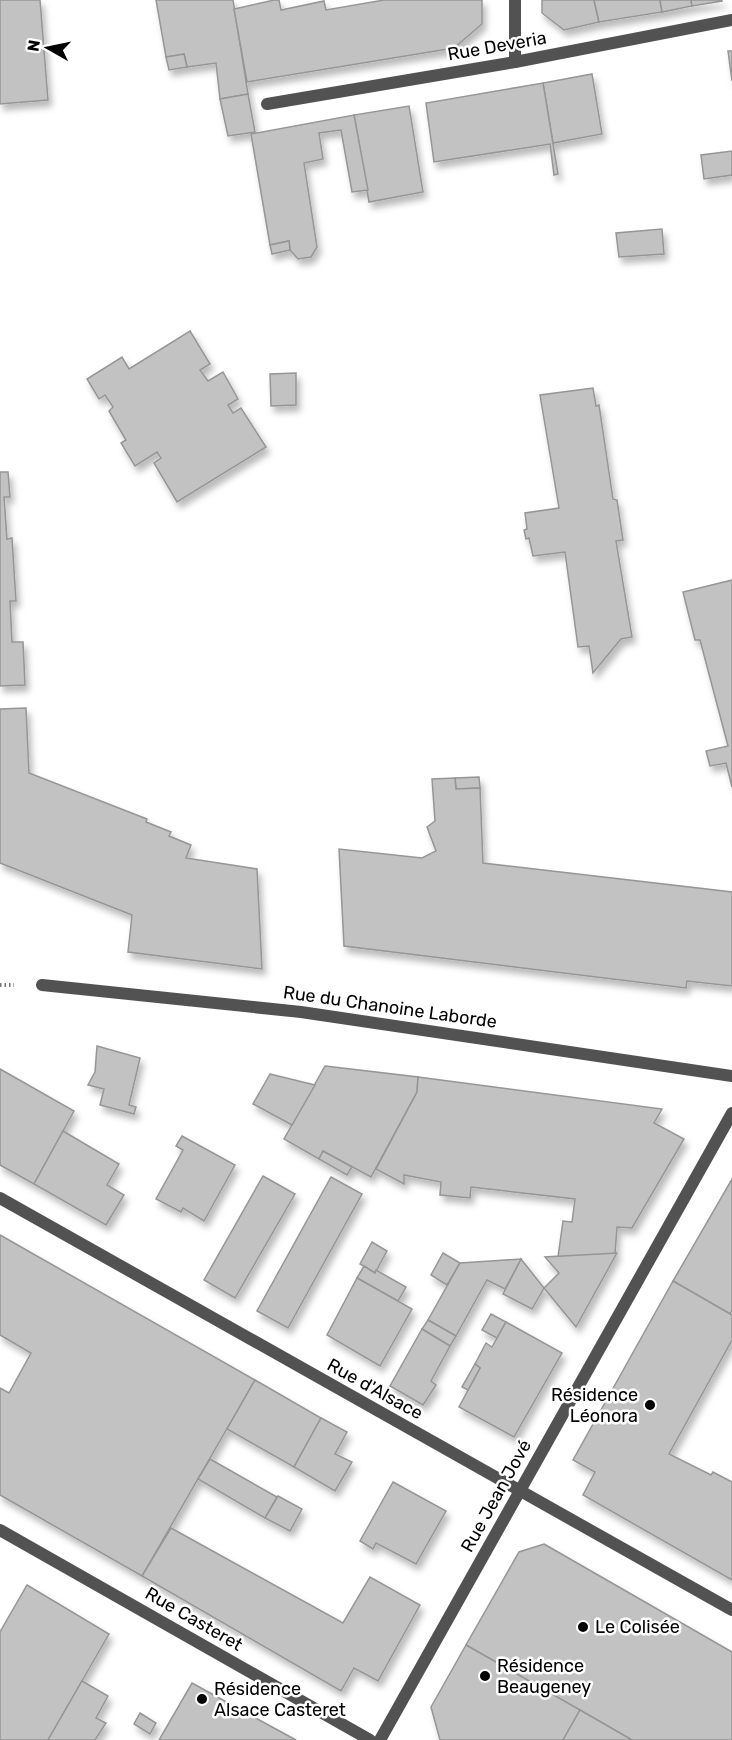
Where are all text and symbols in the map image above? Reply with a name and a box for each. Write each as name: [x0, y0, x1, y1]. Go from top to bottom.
north arrow: [18, 18, 78, 78]
street label: Rue Deveria: [446, 26, 548, 66]
text: N: [23, 39, 44, 53]
street label: Rue du Chanoine Laborde: [282, 981, 498, 1033]
street label: Rue d'Alsace: [323, 1354, 427, 1424]
place label: Résidence Léonora: [551, 1384, 638, 1427]
marker: Résidence Léonora: [643, 1398, 657, 1412]
street label: Rue Jean Jové: [456, 1436, 536, 1556]
street label: Rue Casteret: [141, 1582, 247, 1656]
place label: Le Colisée: [595, 1616, 680, 1638]
marker: Le Colisée: [576, 1620, 590, 1634]
place label: Résidence Beaugeney: [497, 1655, 591, 1698]
marker: Résidence Beaugeney: [478, 1669, 492, 1683]
place label: Résidence Alsace Casteret: [214, 1678, 346, 1721]
marker: Résidence Alsace Casteret: [195, 1692, 209, 1706]

